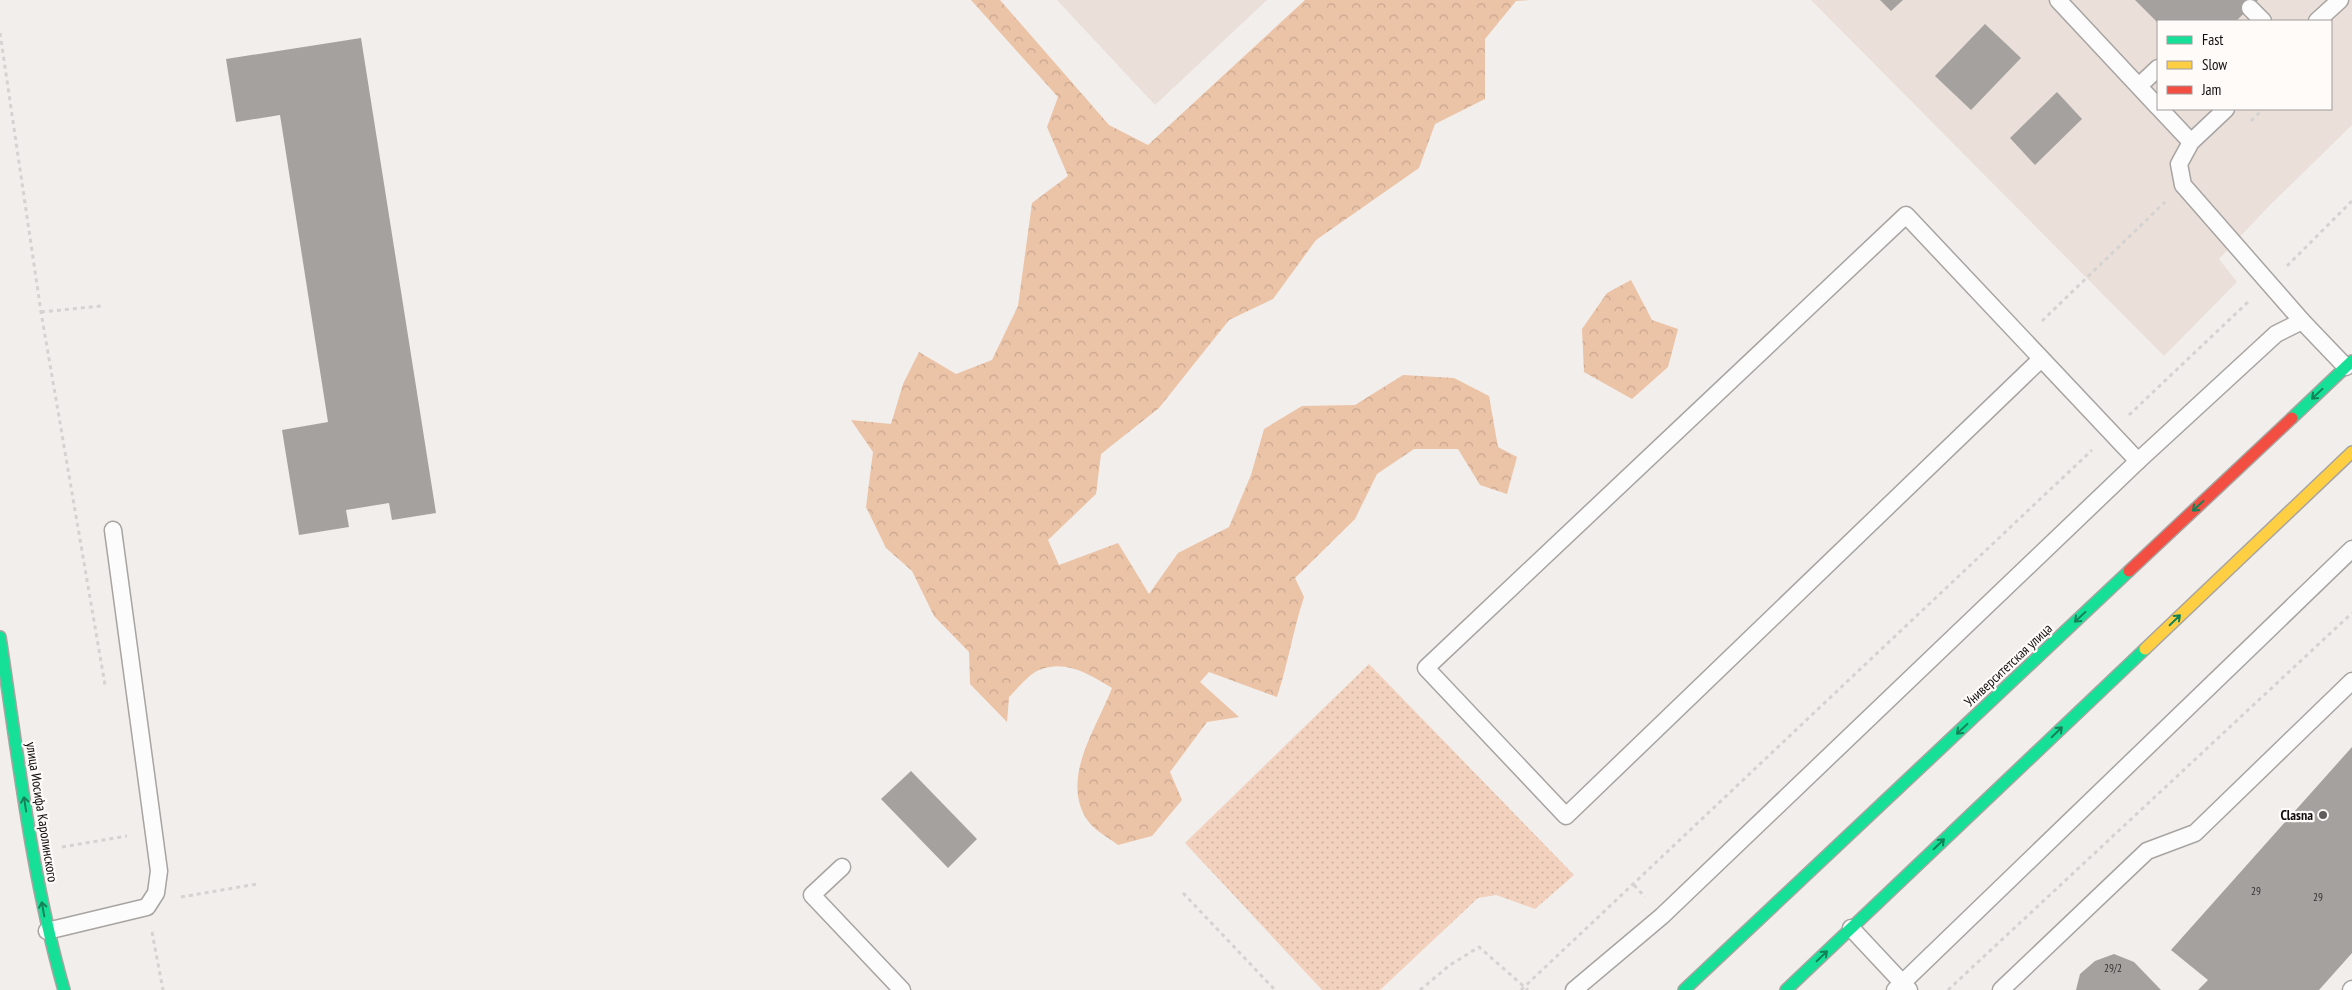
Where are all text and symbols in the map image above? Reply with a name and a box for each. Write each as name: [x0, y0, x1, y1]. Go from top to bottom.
legend: [2157, 20, 2332, 110]
text: Fast: [2202, 30, 2223, 49]
text: Slow: [2202, 55, 2227, 74]
text: Jam: [2201, 80, 2221, 99]
one-way arrow: [2310, 388, 2323, 400]
one-way arrow: [2192, 500, 2205, 512]
one-way arrow: [2074, 611, 2086, 623]
one-way arrow: [2169, 614, 2181, 627]
street label: Университетская улица: [1960, 620, 2056, 710]
one-way arrow: [1955, 723, 1968, 735]
one-way arrow: [2051, 726, 2063, 738]
street label: улица Иосифа Каролинского: [22, 741, 62, 883]
one-way arrow: [20, 797, 30, 813]
place label: Clasna: [2280, 806, 2313, 824]
marker: Clasna: [2317, 809, 2329, 821]
one-way arrow: [1933, 838, 1946, 850]
house number: 29: [2251, 884, 2261, 898]
house number: 29: [2313, 890, 2323, 904]
one-way arrow: [37, 902, 47, 918]
one-way arrow: [1815, 950, 1828, 962]
house number: 29/2: [2104, 961, 2122, 975]

